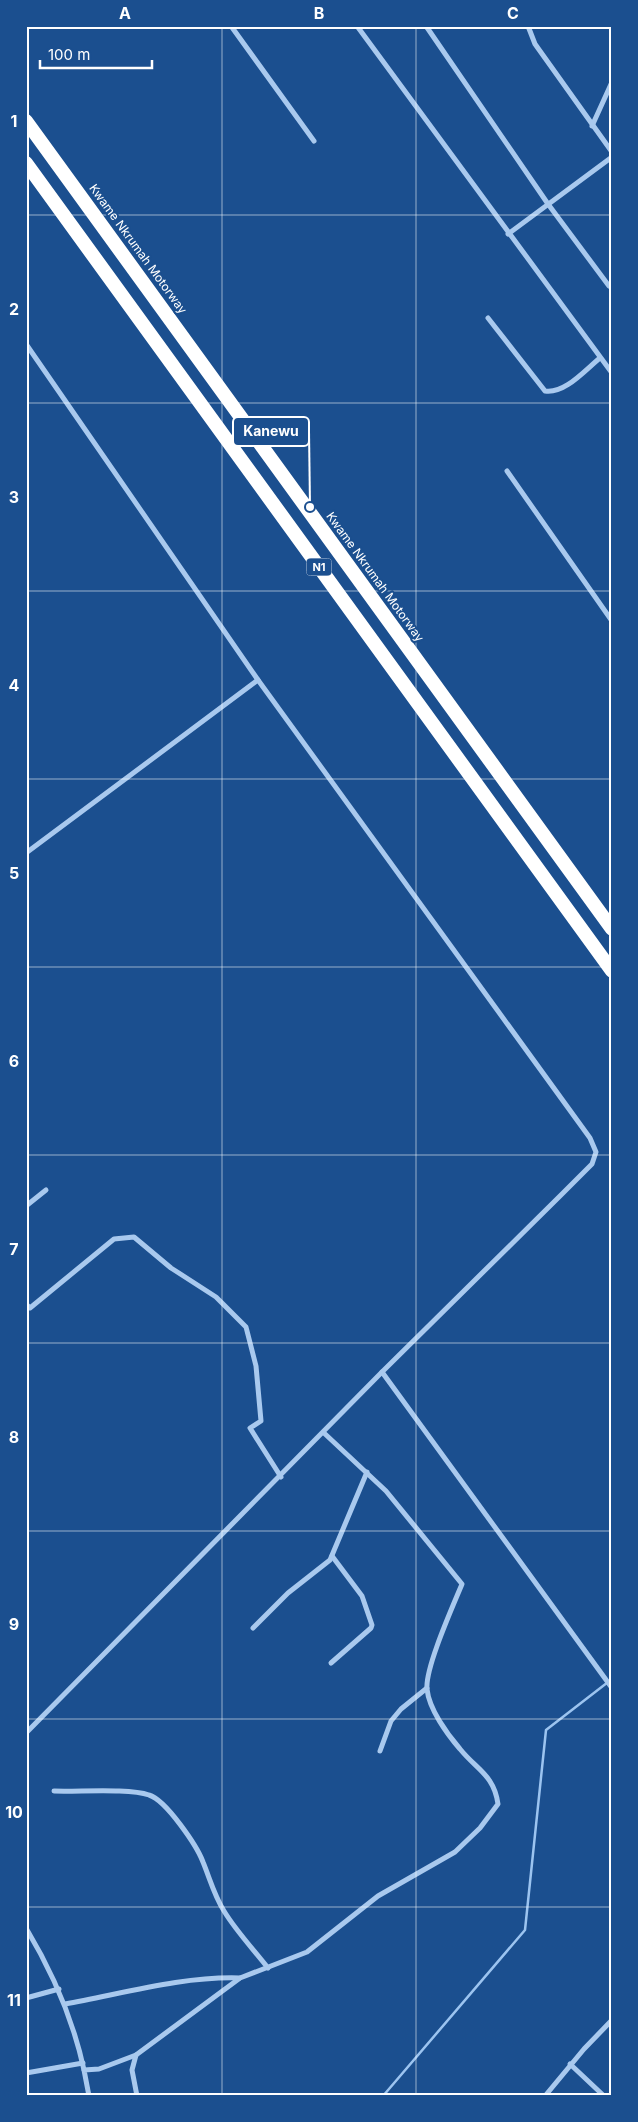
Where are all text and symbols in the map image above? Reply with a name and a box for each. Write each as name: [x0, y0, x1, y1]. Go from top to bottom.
text: A: [119, 3, 131, 23]
text: B: [314, 3, 324, 23]
text: C: [507, 3, 519, 23]
scale bar: [40, 38, 152, 70]
text: 100 m: [48, 45, 90, 64]
text: 1: [11, 111, 17, 131]
street label: Kwame Nkrumah Motorway: [86, 181, 191, 317]
text: 2: [9, 299, 19, 319]
callout: Kanewu: [233, 417, 309, 446]
text: Kanewu: [243, 422, 299, 439]
text: 3: [9, 487, 19, 507]
street label: Kwame Nkrumah Motorway: [323, 509, 428, 645]
road number: N1: [306, 558, 332, 576]
text: 4: [9, 675, 20, 695]
text: 5: [9, 863, 19, 883]
text: 6: [9, 1051, 19, 1071]
text: 7: [9, 1239, 19, 1259]
text: 8: [9, 1427, 19, 1447]
text: 9: [9, 1614, 19, 1634]
text: 10: [5, 1802, 23, 1822]
text: 11: [7, 1990, 21, 2010]

